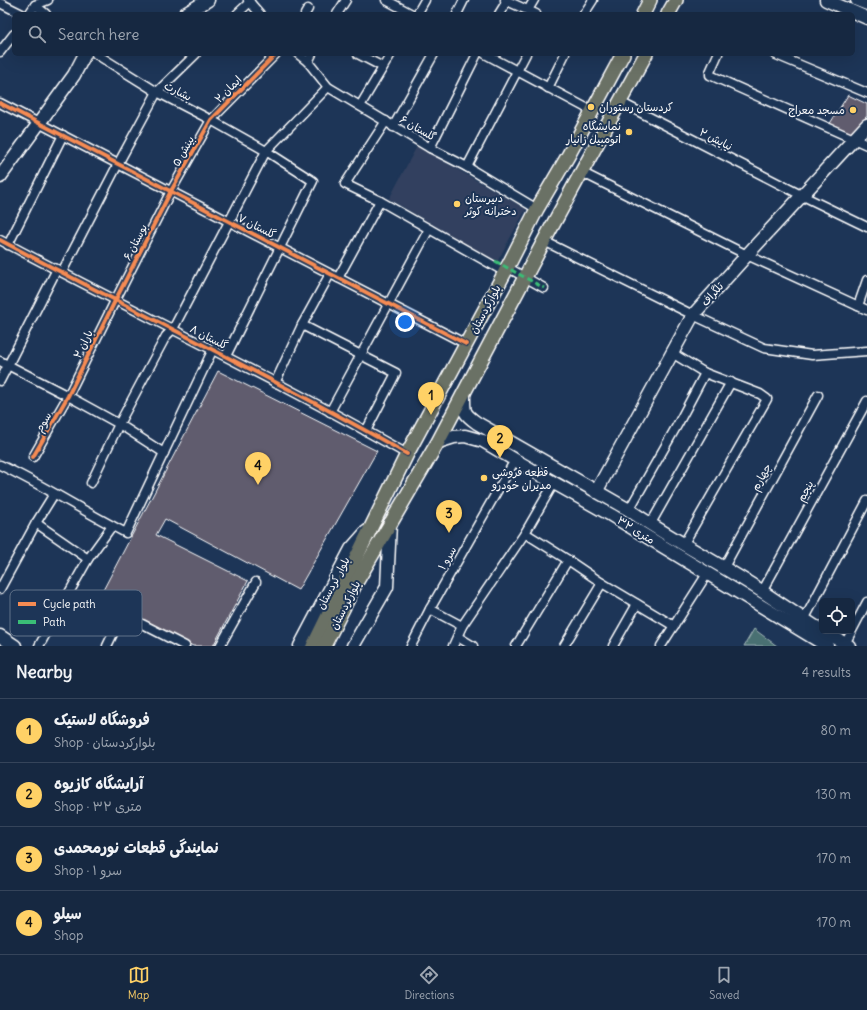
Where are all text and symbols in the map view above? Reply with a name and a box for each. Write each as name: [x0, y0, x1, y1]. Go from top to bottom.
search box: [12, 12, 855, 56]
icon: search: [26, 23, 48, 45]
text: Search here: [58, 25, 139, 44]
street label: ایمان ۲: [211, 72, 245, 106]
street label: بشارت: [161, 78, 194, 105]
place label: کردستان رستوران: [599, 100, 673, 115]
marker: کردستان رستوران: [586, 102, 596, 112]
place label: مسجد معراج: [788, 103, 845, 118]
marker: مسجد معراج: [848, 105, 858, 115]
street label: گلستان ۶: [397, 112, 439, 144]
place label: نمایشگاه اتومبیل زانیار: [565, 119, 621, 147]
street label: نیایش ۲: [697, 125, 735, 153]
marker: نمایشگاه اتومبیل زانیار: [624, 127, 634, 137]
street label: بینش ۵: [169, 133, 198, 169]
place label: دبیرستان دخترانه کوثر: [464, 191, 517, 219]
marker: دبیرستان دخترانه کوثر: [452, 199, 462, 209]
street label: گلستان ۷: [235, 210, 279, 242]
street label: بوستان ۶: [120, 221, 151, 263]
street label: تلگراف: [698, 279, 727, 309]
street label: بلوارکردستان: [466, 282, 505, 336]
your location: [395, 312, 415, 332]
street label: گلستان ۸: [188, 321, 231, 353]
street label: باران ۲: [70, 327, 97, 361]
pin: 1: [418, 382, 444, 415]
street label: سوم: [32, 409, 56, 436]
pin: 2: [487, 425, 513, 458]
pin: 4: [245, 452, 271, 485]
street label: چهارم: [748, 461, 776, 494]
place label: قطعه فروشی مدیران خودرو: [491, 465, 551, 493]
marker: قطعه فروشی مدیران خودرو: [479, 473, 489, 483]
street label: پنجم: [794, 478, 818, 505]
pin: 3: [436, 500, 462, 533]
street label: ۳۲ متری: [615, 513, 657, 547]
street label: سرو ۱: [435, 544, 460, 573]
street label: بلوار کردستان: [313, 554, 354, 612]
street label: بلوارکردستان: [327, 578, 364, 632]
legend: [10, 590, 142, 636]
text: Cycle path: [43, 597, 96, 611]
map controls: [819, 598, 855, 634]
button: locate: [819, 598, 855, 634]
text: Path: [43, 615, 66, 629]
text: Nearby: [16, 661, 72, 683]
text: 4 results: [802, 664, 851, 681]
text: فروشگاه لاستیک: [54, 710, 150, 729]
text: 1: [26, 722, 32, 739]
text: 80 m: [820, 722, 851, 739]
text: Shop · بلوارکردستان: [54, 734, 156, 751]
text: آرایشگاه کازیوه: [54, 774, 143, 793]
text: 2: [25, 786, 33, 803]
text: 130 m: [815, 786, 851, 803]
text: Shop · ۳۲ متری: [54, 798, 142, 815]
text: نمایندگی قطعات نورمحمدی: [54, 838, 219, 857]
text: 3: [25, 850, 33, 867]
text: 170 m: [816, 850, 851, 867]
text: Shop · سرو ۱: [54, 862, 122, 879]
text: سیلو: [54, 904, 82, 923]
text: 4: [25, 914, 33, 931]
text: 170 m: [816, 914, 851, 931]
text: Shop: [54, 927, 83, 944]
tab: Map: [128, 964, 150, 1002]
tab: Directions: [405, 964, 454, 1002]
tab: Saved: [709, 964, 739, 1002]

